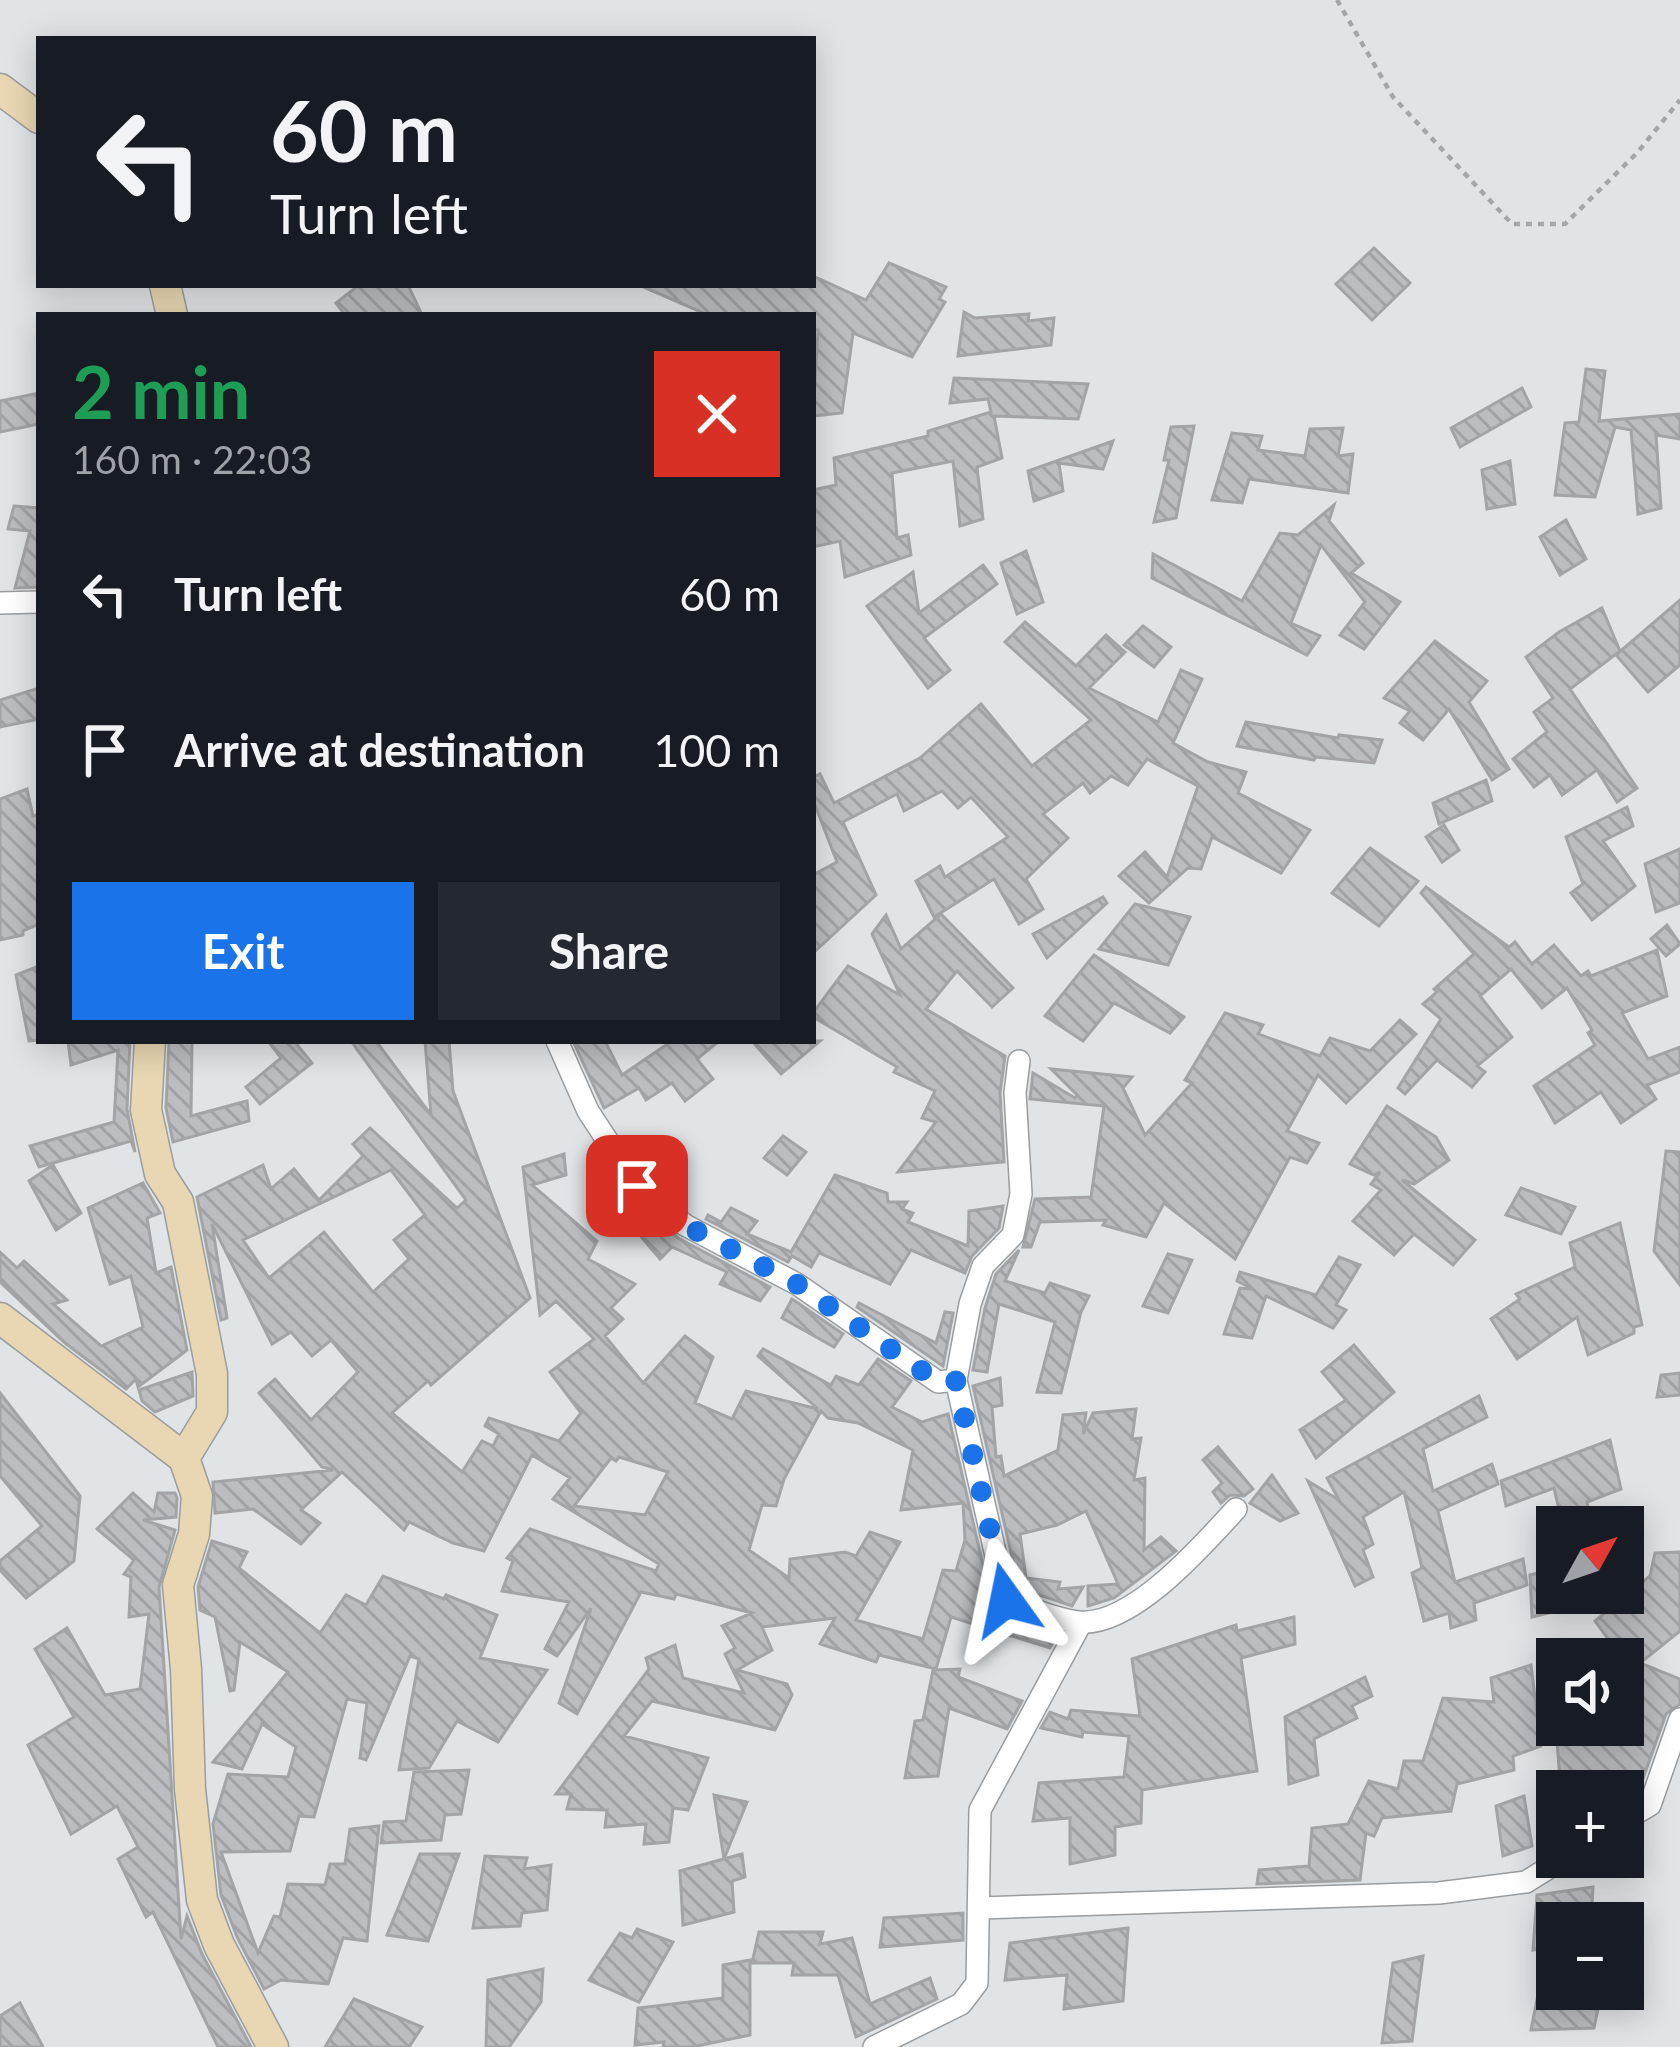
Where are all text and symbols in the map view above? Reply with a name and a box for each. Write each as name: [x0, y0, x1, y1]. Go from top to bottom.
text: 60 m: [270, 79, 458, 180]
icon: left: [72, 84, 228, 240]
text: Turn left: [270, 181, 468, 246]
text: 2 min: [72, 348, 250, 434]
button: close: [654, 351, 780, 477]
text: 160 m · 22:03: [72, 436, 312, 482]
icon: left: [72, 561, 138, 627]
text: Turn left: [174, 567, 342, 621]
text: 60 m: [679, 567, 780, 621]
icon: arrive: [72, 717, 138, 783]
text: Arrive at destination: [174, 723, 585, 777]
text: 100 m: [653, 723, 780, 777]
button: Exit: [72, 882, 414, 1020]
button: Share: [438, 882, 780, 1020]
pin: [586, 1135, 688, 1237]
icon: arrive: [604, 1153, 670, 1219]
north arrow: [1536, 1506, 1644, 1614]
map controls: [1536, 1506, 1644, 2010]
position arrow: [943, 1537, 1069, 1663]
button: sound: [1536, 1638, 1644, 1746]
button: +: [1536, 1770, 1644, 1878]
button: −: [1536, 1902, 1644, 2010]

